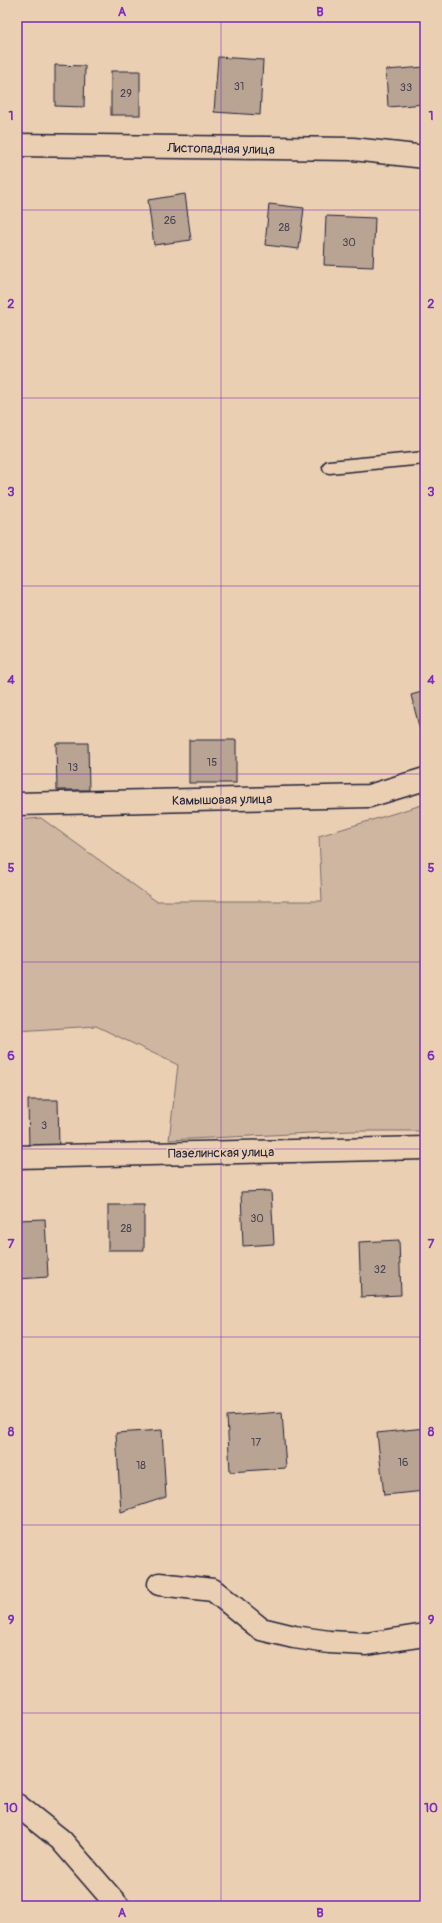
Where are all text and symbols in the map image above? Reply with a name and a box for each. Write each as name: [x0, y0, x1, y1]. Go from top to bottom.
text: A: [118, 4, 127, 20]
text: B: [316, 4, 324, 20]
house number: 31: [234, 80, 244, 93]
house number: 33: [400, 81, 412, 94]
house number: 29: [120, 87, 132, 100]
text: 1: [8, 108, 14, 124]
text: 1: [428, 108, 434, 124]
street label: Листопадная улица: [166, 140, 275, 158]
house number: 26: [164, 214, 176, 227]
house number: 28: [278, 221, 290, 234]
house number: 30: [342, 236, 356, 249]
text: 2: [7, 296, 15, 312]
text: 2: [427, 296, 435, 312]
text: 3: [7, 484, 15, 500]
text: 3: [427, 484, 435, 500]
text: 4: [7, 672, 15, 688]
text: 4: [427, 672, 435, 688]
house number: 15: [207, 756, 217, 769]
house number: 13: [68, 761, 78, 774]
street label: Камышовая улица: [172, 791, 272, 809]
text: 5: [7, 860, 15, 876]
text: 5: [427, 860, 435, 876]
text: 6: [7, 1048, 15, 1064]
text: 6: [427, 1048, 435, 1064]
house number: 3: [41, 1119, 47, 1132]
street label: Пазелинская улица: [168, 1144, 274, 1162]
house number: 30: [250, 1212, 264, 1225]
house number: 28: [120, 1222, 132, 1235]
text: 7: [8, 1236, 15, 1252]
text: 7: [428, 1236, 435, 1252]
house number: 32: [374, 1263, 386, 1276]
text: 8: [8, 1424, 15, 1440]
text: 8: [428, 1424, 435, 1440]
house number: 17: [251, 1436, 261, 1449]
house number: 16: [398, 1456, 408, 1469]
house number: 18: [136, 1459, 146, 1472]
text: 9: [8, 1612, 15, 1628]
text: 9: [428, 1612, 435, 1628]
text: 10: [4, 1800, 18, 1816]
text: 10: [424, 1800, 438, 1816]
text: A: [118, 1905, 127, 1921]
text: B: [316, 1905, 324, 1921]

